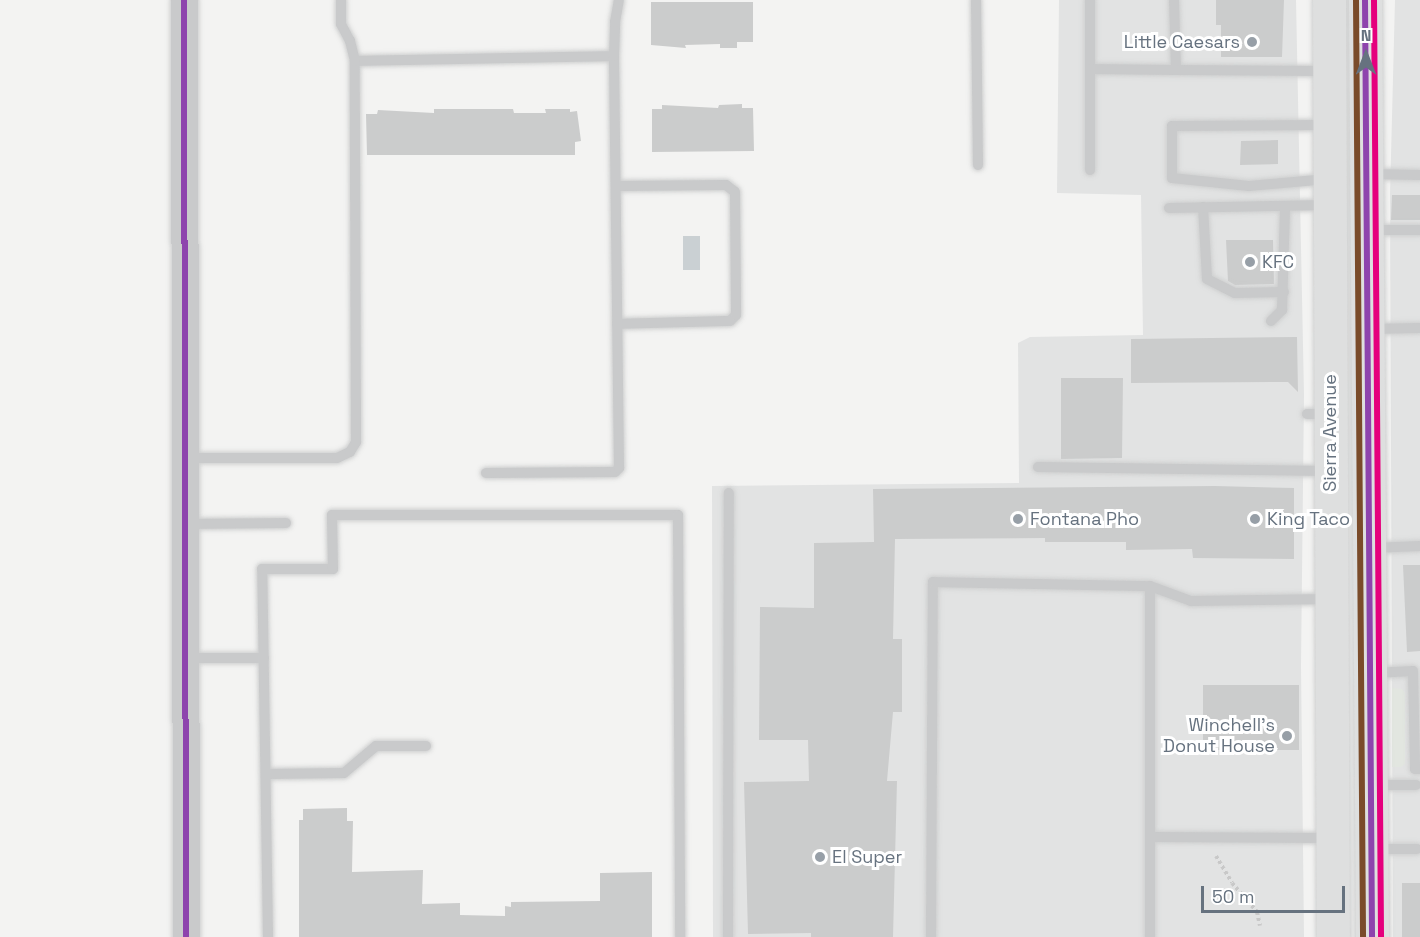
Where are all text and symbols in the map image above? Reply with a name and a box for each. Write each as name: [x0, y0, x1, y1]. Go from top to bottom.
north arrow: [1336, 24, 1396, 84]
text: N: [1361, 25, 1371, 46]
place label: Little Caesars: [1124, 31, 1240, 53]
marker: Little Caesars: [1245, 35, 1259, 49]
place label: KFC: [1262, 251, 1294, 273]
marker: KFC: [1243, 255, 1257, 269]
street label: Sierra Avenue: [1319, 374, 1341, 492]
place label: Fontana Pho: [1030, 508, 1139, 530]
place label: King Taco: [1267, 508, 1351, 530]
marker: Fontana Pho: [1011, 512, 1025, 526]
marker: King Taco: [1248, 512, 1262, 526]
place label: Winchell's Donut House: [1163, 715, 1275, 758]
marker: Winchell's Donut House: [1280, 729, 1294, 743]
place label: El Super: [832, 846, 902, 868]
marker: El Super: [813, 850, 827, 864]
scale bar: [1204, 874, 1348, 912]
text: 50 m: [1212, 885, 1254, 908]

